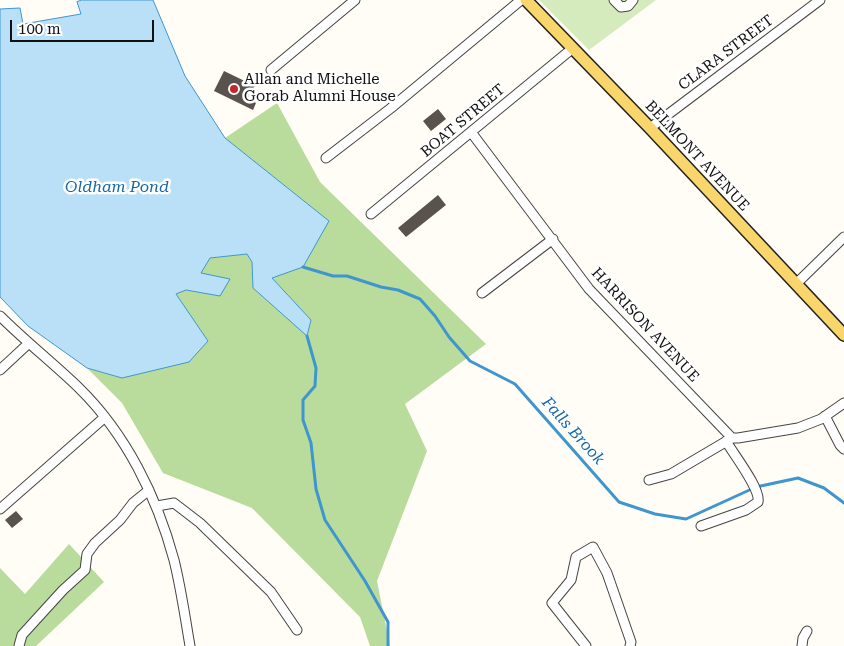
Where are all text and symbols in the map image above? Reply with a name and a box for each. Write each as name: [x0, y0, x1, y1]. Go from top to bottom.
scale bar: [12, 10, 156, 42]
street label: CLARA STREET: [675, 11, 777, 95]
text: 100 m: [18, 20, 61, 38]
place label: Allan and Michelle Gorab Alumni House: [244, 71, 396, 106]
street label: BOAT STREET: [417, 81, 509, 161]
marker: Allan and Michelle Gorab Alumni House: [228, 83, 240, 95]
street label: BELMONT AVENUE: [641, 97, 753, 215]
water label: Oldham Pond: [65, 177, 169, 197]
street label: HARRISON AVENUE: [587, 264, 703, 386]
water label: Falls Brook: [538, 393, 608, 469]

